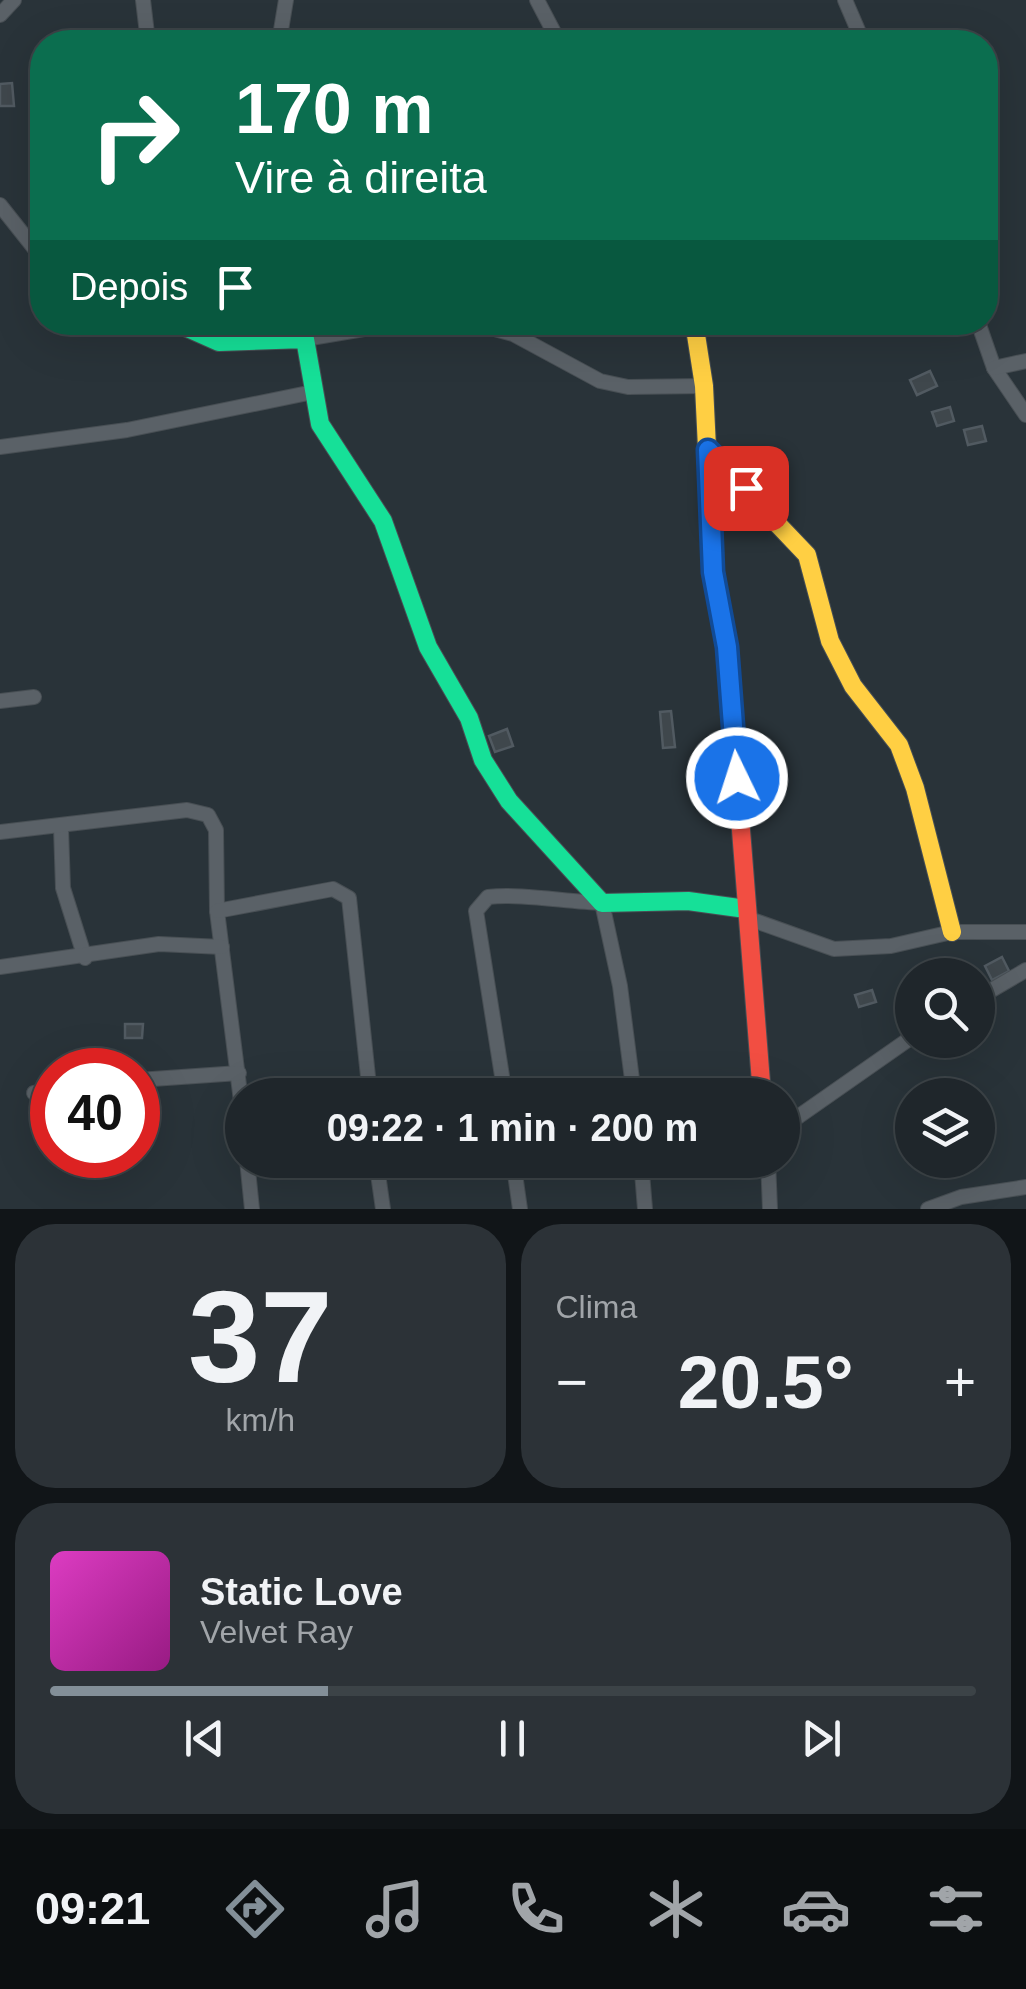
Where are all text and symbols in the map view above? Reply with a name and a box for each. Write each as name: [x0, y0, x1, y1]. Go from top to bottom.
icon: right: [70, 70, 200, 200]
text: 170 m: [235, 70, 433, 148]
text: Vire à direita: [235, 152, 487, 203]
icon: arrive: [208, 260, 263, 315]
text: Depois: [70, 266, 188, 308]
pin: [704, 446, 789, 531]
icon: arrive: [719, 461, 774, 516]
position arrow: [685, 726, 789, 830]
map controls: [895, 958, 995, 1178]
button: search: [895, 958, 995, 1058]
speed limit sign: 40: [30, 1048, 160, 1178]
button: layers: [895, 1078, 995, 1178]
text: 09:22 · 1 min · 200 m: [327, 1107, 698, 1149]
text: 37: [188, 1264, 333, 1410]
text: Clima: [556, 1289, 637, 1325]
text: 20.5°: [678, 1340, 854, 1424]
text: −: [556, 1351, 588, 1413]
text: +: [944, 1351, 976, 1413]
text: km/h: [226, 1402, 295, 1438]
text: Static Love: [200, 1571, 403, 1613]
text: Velvet Ray: [200, 1614, 353, 1650]
icon: previous: [177, 1711, 232, 1766]
icon: pause: [485, 1711, 540, 1766]
icon: next: [794, 1711, 849, 1766]
icon: directions: [220, 1874, 290, 1944]
icon: music: [360, 1874, 430, 1944]
icon: phone: [501, 1874, 571, 1944]
icon: climate: [641, 1874, 711, 1944]
icon: car: [781, 1874, 851, 1944]
icon: filters: [921, 1874, 991, 1944]
text: 09:21: [35, 1883, 150, 1934]

